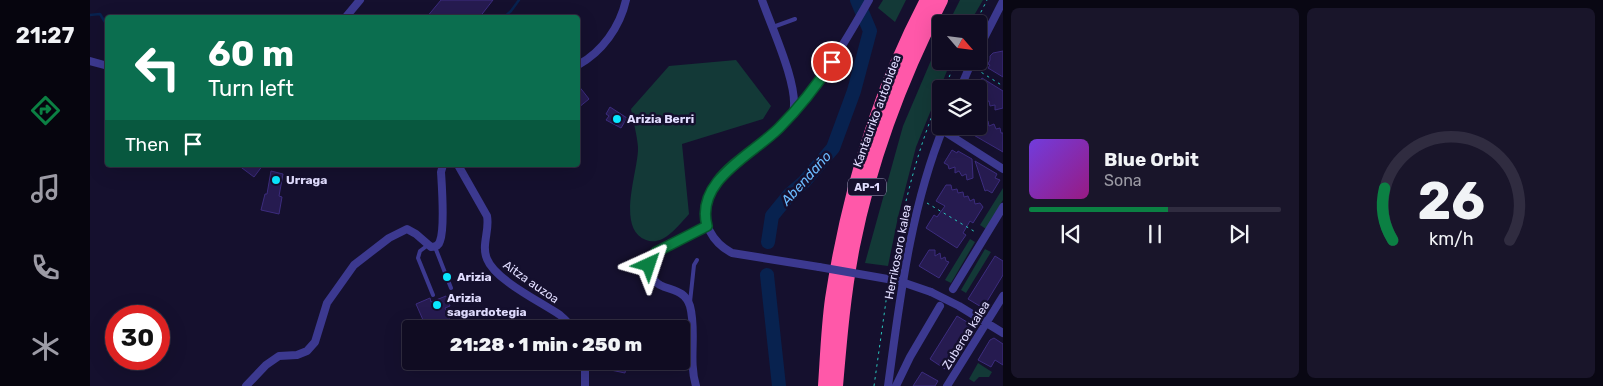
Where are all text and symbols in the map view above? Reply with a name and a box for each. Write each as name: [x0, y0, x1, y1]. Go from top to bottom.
north arrow: [932, 15, 988, 70]
map controls: [932, 15, 987, 135]
text: 21:27: [16, 22, 74, 49]
text: 60 m: [208, 33, 294, 75]
icon: left: [125, 35, 190, 100]
pin: [811, 41, 853, 83]
icon: arrive: [818, 48, 846, 76]
street label: Kantauriko autobidea: [850, 53, 904, 169]
text: Turn left: [208, 75, 294, 102]
button: layers: [932, 80, 987, 135]
icon: directions: [28, 93, 63, 128]
place label: Arizia Berri: [627, 112, 694, 126]
marker: Arizia Berri: [611, 113, 623, 125]
icon: arrive: [179, 130, 207, 158]
text: Then: [125, 133, 169, 156]
water label: Abendaño: [777, 148, 835, 210]
text: Blue Orbit: [1104, 148, 1199, 171]
text: 26: [1417, 170, 1485, 232]
icon: music: [28, 171, 63, 206]
text: Sona: [1104, 171, 1142, 190]
place label: Urraga: [286, 173, 327, 187]
marker: Urraga: [270, 174, 282, 186]
road number: AP-1: [848, 178, 886, 196]
street label: Herrikosoro kalea: [882, 203, 914, 301]
icon: previous: [1057, 220, 1085, 248]
icon: pause: [1141, 220, 1169, 248]
icon: next: [1225, 220, 1253, 248]
text: km/h: [1429, 228, 1473, 249]
position arrow: [622, 238, 674, 290]
icon: phone: [28, 250, 63, 285]
street label: Aitza auzoa: [500, 258, 562, 306]
place label: Arizia: [457, 270, 492, 284]
marker: Arizia: [441, 271, 453, 283]
place label: Arizia sagardotegia: [447, 291, 527, 319]
street label: Zuberoa kalea: [939, 298, 993, 372]
marker: Arizia sagardotegia: [431, 299, 443, 311]
speed limit sign: 30: [105, 305, 170, 370]
icon: climate: [28, 329, 63, 364]
text: 21:28 · 1 min · 250 m: [450, 333, 642, 356]

